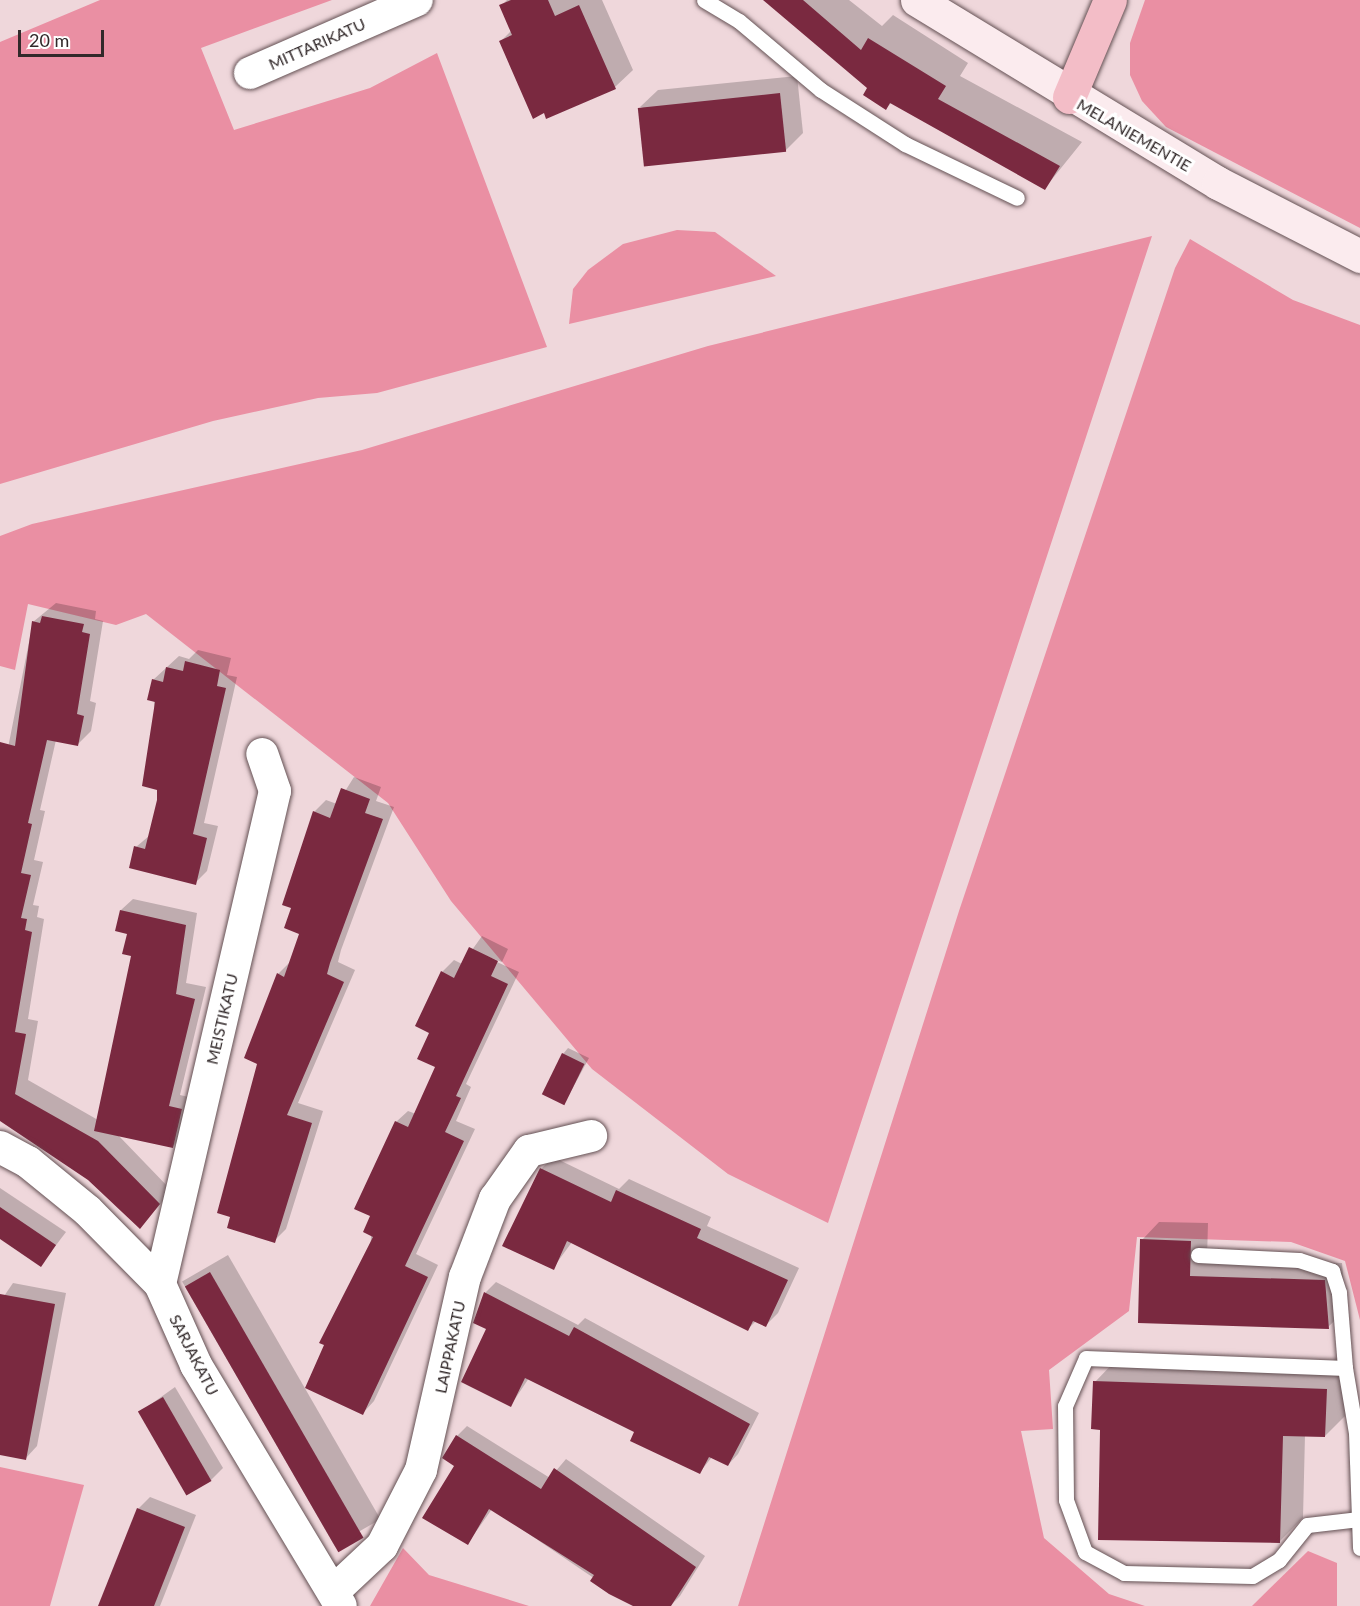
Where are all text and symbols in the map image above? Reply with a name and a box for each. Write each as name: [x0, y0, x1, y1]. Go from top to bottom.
street label: MITTARIKATU: [266, 14, 368, 74]
scale bar: [21, 18, 106, 56]
text: 20 m: [29, 29, 69, 51]
street label: MELANIEMENTIE: [1074, 95, 1194, 175]
street label: MEISTIKATU: [202, 972, 242, 1066]
street label: LAIPPAKATU: [431, 1299, 469, 1395]
street label: SARJAKATU: [165, 1311, 223, 1399]

